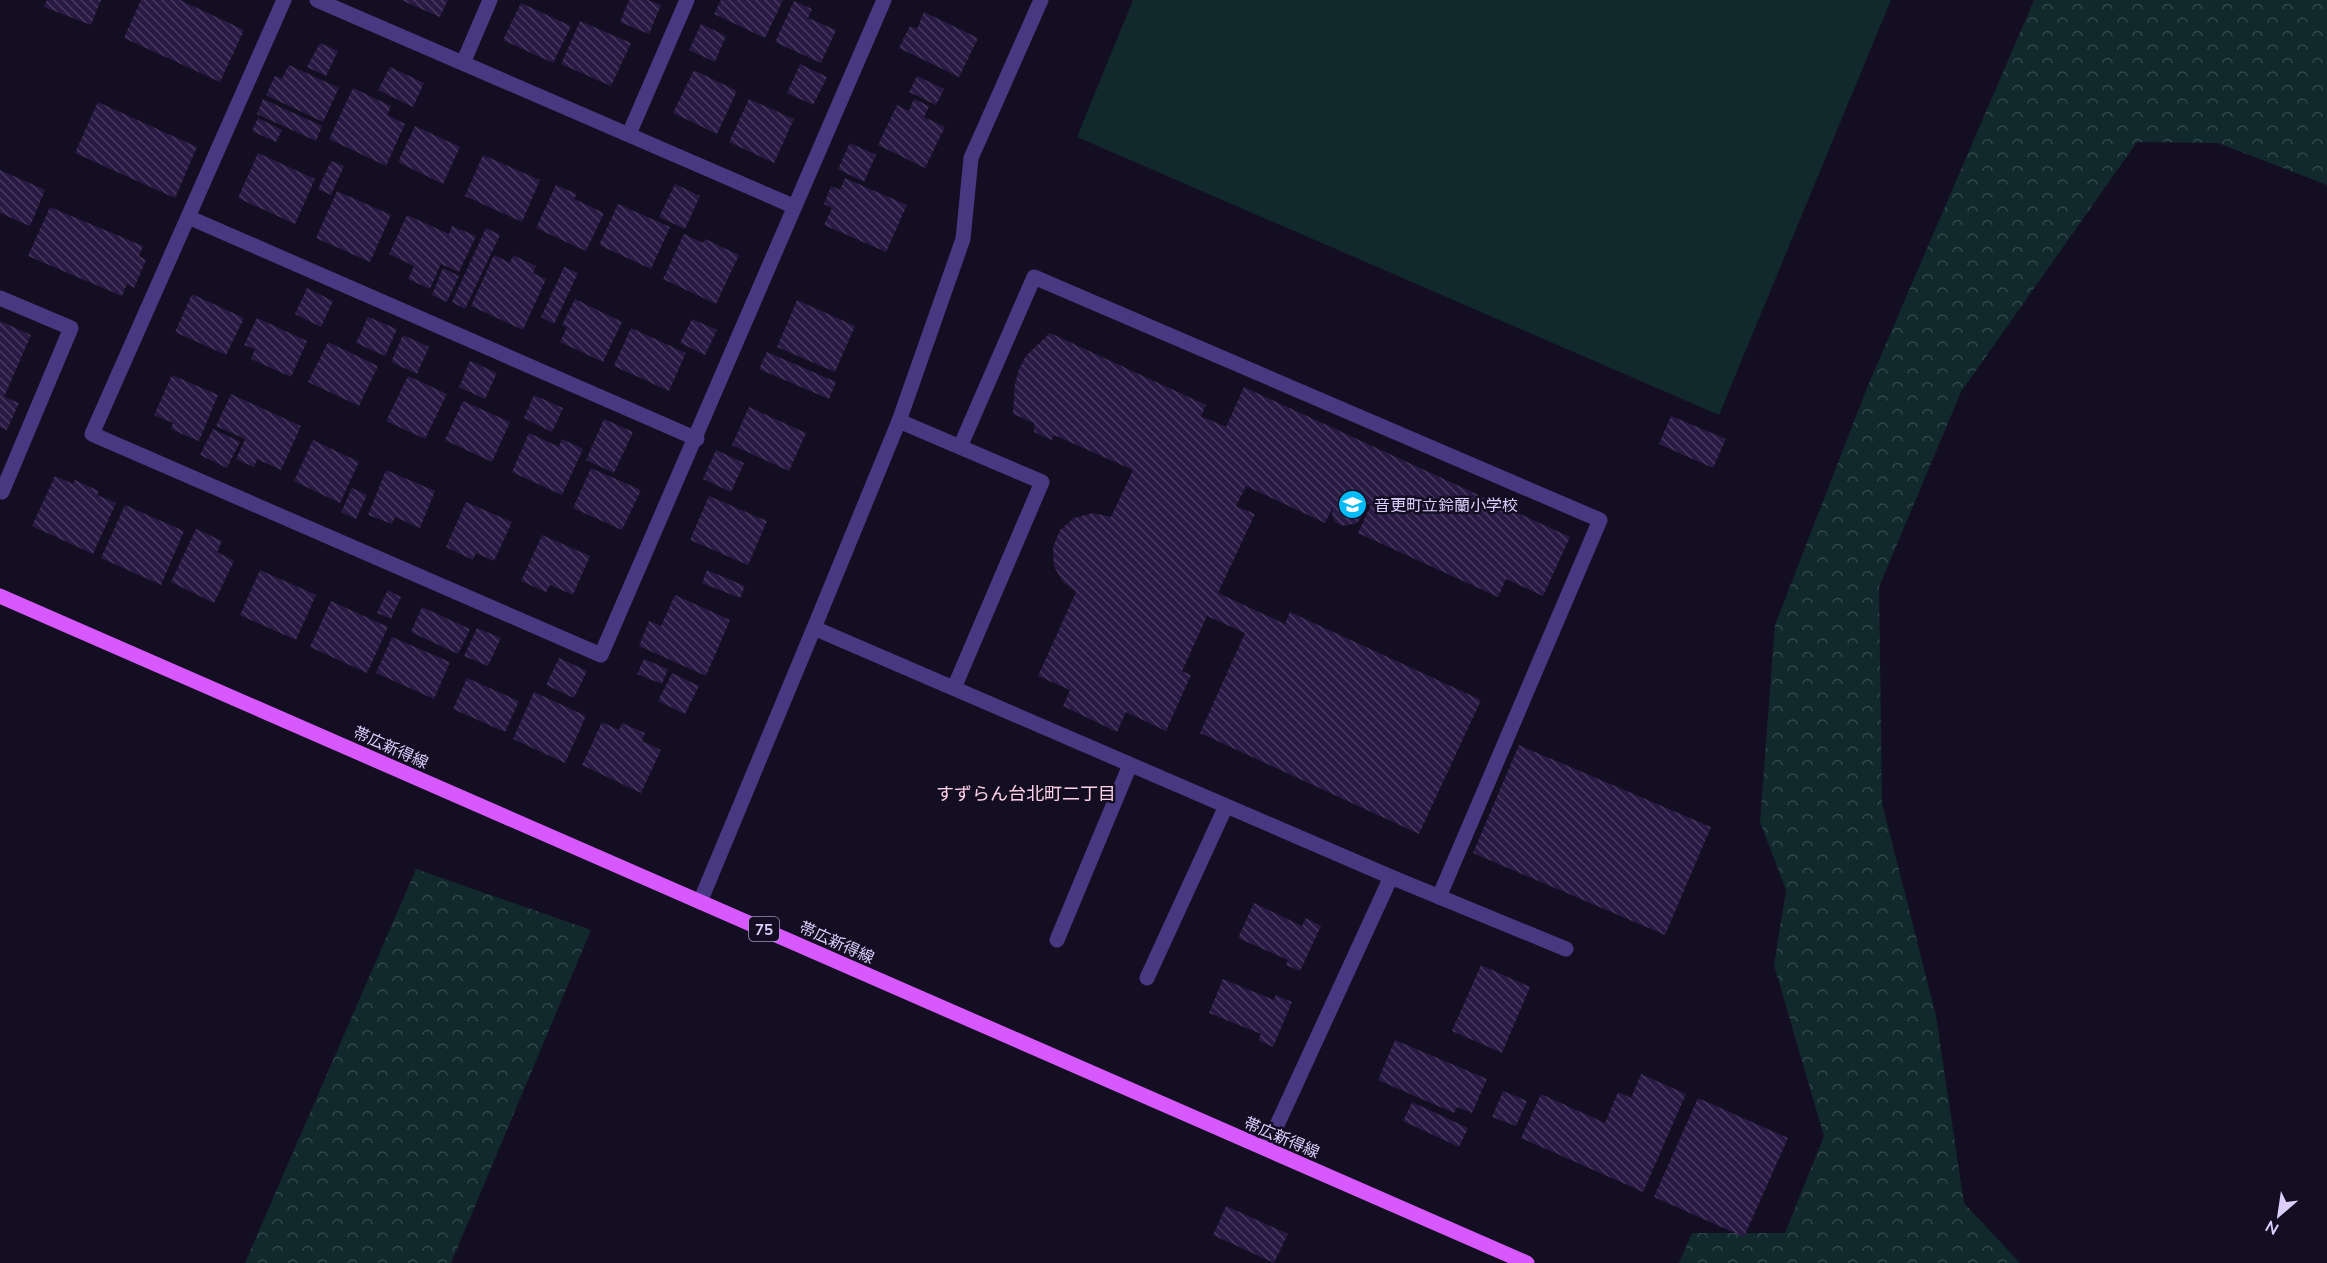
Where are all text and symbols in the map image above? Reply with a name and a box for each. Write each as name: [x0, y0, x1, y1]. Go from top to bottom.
school or university icon: 音更町立鈴蘭小学校: [1337, 489, 1369, 521]
place label: 音更町立鈴蘭小学校: [1374, 495, 1518, 515]
street label: 帯広新得線: [350, 722, 432, 772]
district label: すずらん台北町二丁目: [936, 782, 1116, 805]
road number: 75: [749, 917, 779, 941]
street label: 帯広新得線: [796, 917, 878, 967]
street label: 帯広新得線: [1241, 1112, 1323, 1162]
north arrow: [2249, 1185, 2309, 1245]
text: N: [2262, 1216, 2282, 1240]

